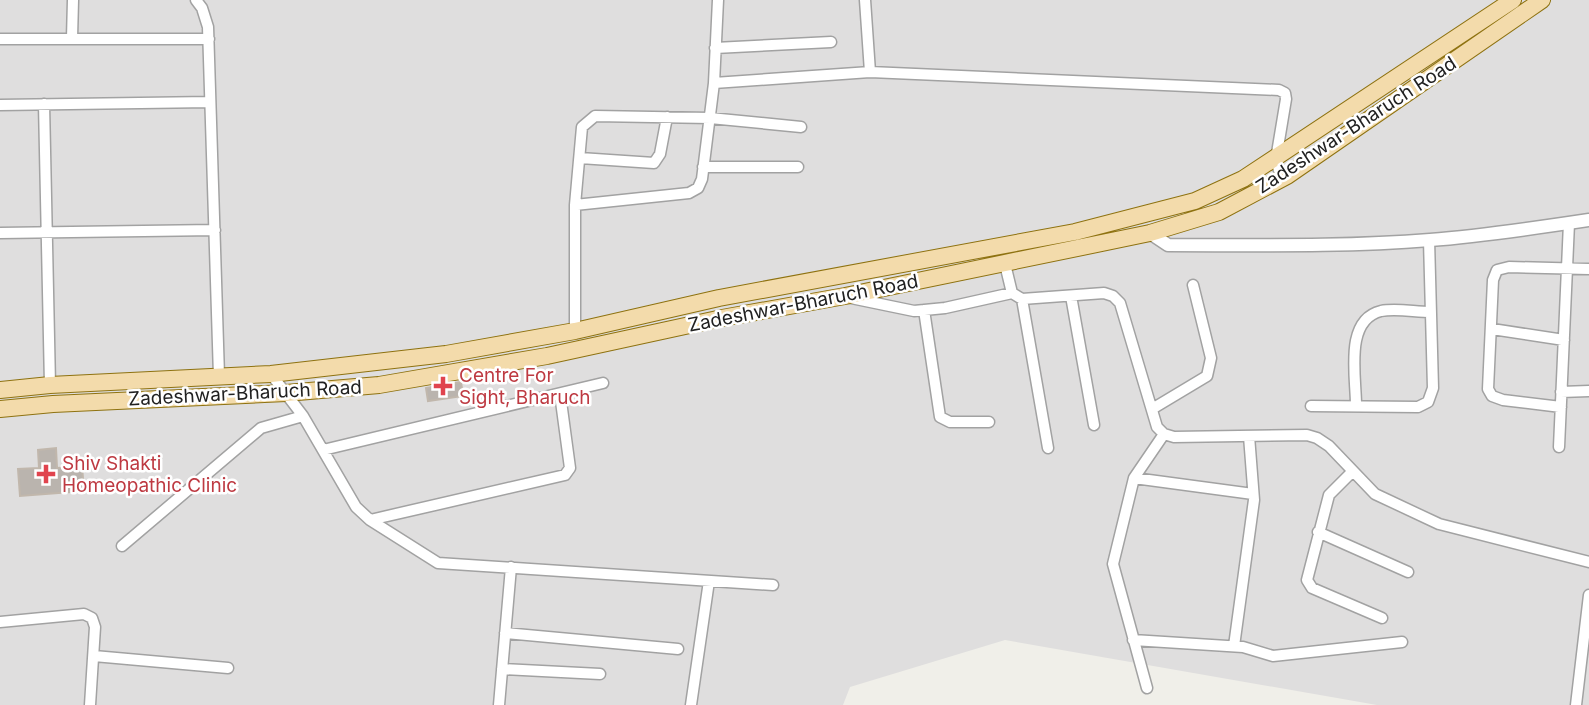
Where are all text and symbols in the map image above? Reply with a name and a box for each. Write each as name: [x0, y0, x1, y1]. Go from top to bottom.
street label: Zadeshwar-Bharuch Road: [1252, 52, 1460, 198]
street label: Zadeshwar-Bharuch Road: [686, 269, 920, 337]
place label: Centre For Sight, Bharuch: [459, 364, 591, 409]
street label: Zadeshwar-Bharuch Road: [128, 375, 362, 411]
marker: Centre For Sight, Bharuch: [433, 376, 453, 396]
place label: Shiv Shakti Homeopathic Clinic: [62, 452, 237, 497]
marker: Shiv Shakti Homeopathic Clinic: [36, 464, 56, 484]

